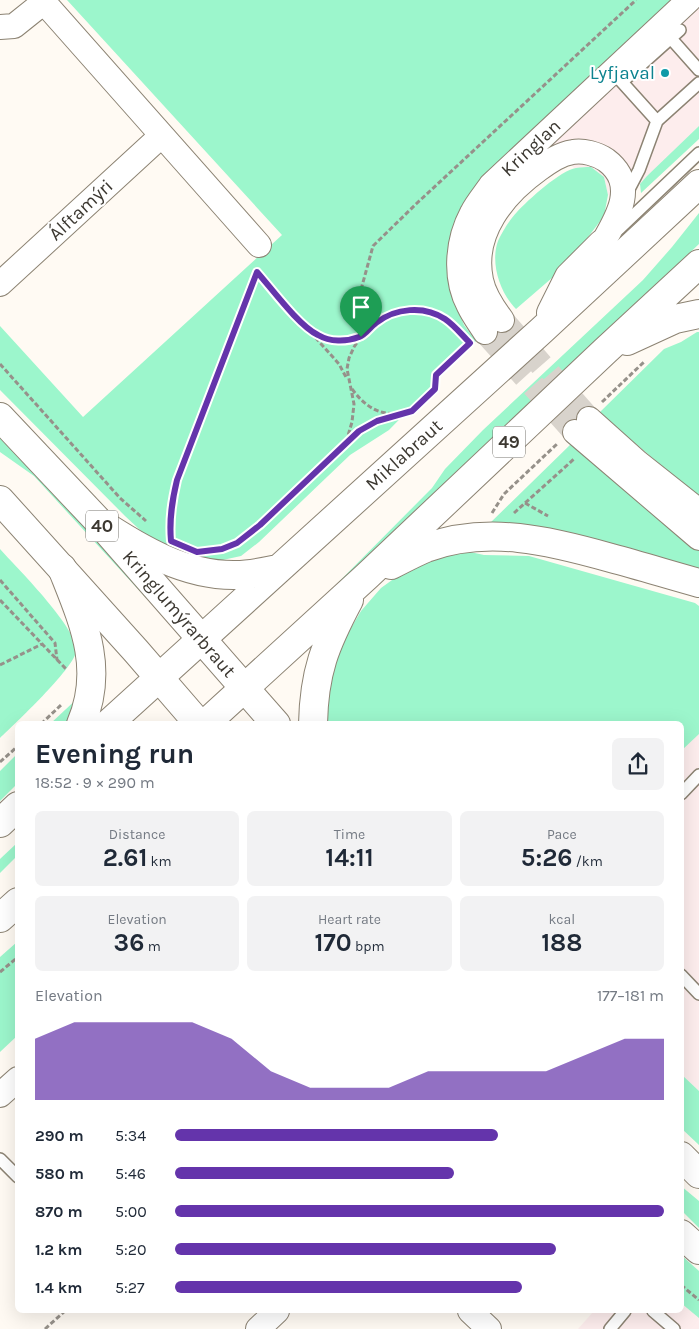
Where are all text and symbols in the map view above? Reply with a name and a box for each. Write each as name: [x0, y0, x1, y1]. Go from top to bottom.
place label: Lyfjaval: [590, 62, 655, 84]
marker: Lyfjaval: [659, 67, 671, 79]
street label: Kringlan: [497, 115, 565, 181]
street label: Álftamýri: [44, 174, 118, 245]
pin: [340, 286, 382, 337]
icon: arrive: [347, 293, 375, 321]
street label: Miklabraut: [361, 415, 447, 495]
road number: 49: [493, 427, 525, 458]
road number: 40: [86, 511, 118, 542]
street label: Kringlumýrarbraut: [118, 546, 240, 682]
text: Evening run: [35, 737, 194, 770]
button: share: [612, 738, 664, 790]
text: 18:52 · 9 × 290 m: [35, 773, 155, 792]
text: Distance: [109, 826, 165, 843]
text: Time: [334, 826, 365, 843]
text: Pace: [547, 826, 577, 843]
text: 2.61: [103, 843, 147, 872]
text: 14:11: [325, 843, 374, 872]
text: 5:26: [521, 843, 572, 872]
text: km: [147, 853, 172, 870]
text: /km: [572, 853, 603, 870]
text: Elevation: [108, 911, 167, 928]
text: Heart rate: [318, 911, 381, 928]
text: kcal: [548, 911, 575, 928]
text: 36: [114, 928, 144, 957]
text: 170: [314, 928, 352, 957]
text: 188: [541, 928, 582, 957]
text: m: [144, 938, 161, 955]
text: bpm: [352, 938, 385, 955]
text: Elevation: [35, 986, 103, 1005]
text: 177–181 m: [597, 986, 664, 1005]
text: 290 m: [35, 1126, 84, 1145]
text: 5:34: [115, 1126, 146, 1145]
text: 580 m: [35, 1164, 84, 1183]
text: 5:46: [115, 1164, 146, 1183]
text: 870 m: [35, 1202, 83, 1221]
text: 5:00: [115, 1202, 147, 1221]
text: 1.2 km: [35, 1240, 83, 1259]
text: 5:20: [115, 1240, 147, 1259]
text: 1.4 km: [35, 1278, 82, 1297]
text: 5:27: [115, 1278, 145, 1297]

